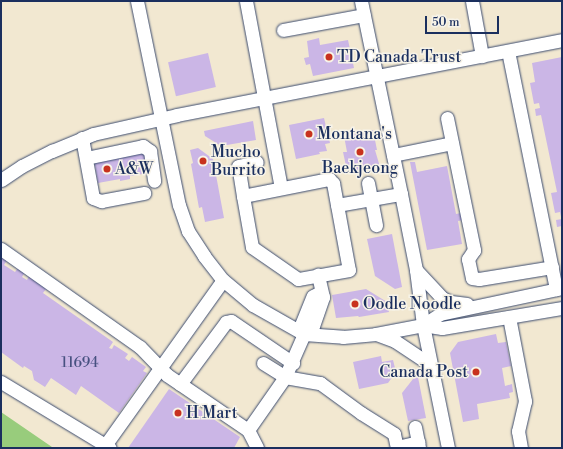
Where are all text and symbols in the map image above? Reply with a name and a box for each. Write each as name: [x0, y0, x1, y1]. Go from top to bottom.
scale bar: [427, 8, 501, 34]
text: 50 m: [432, 15, 460, 30]
place label: TD Canada Trust: [337, 47, 461, 67]
marker: TD Canada Trust: [324, 52, 334, 62]
place label: Montana's: [317, 124, 392, 144]
marker: Montana's: [304, 129, 314, 139]
place label: Mucho Burrito: [211, 142, 265, 180]
marker: Baekjeong: [355, 147, 365, 157]
marker: Mucho Burrito: [198, 156, 208, 166]
place label: Baekjeong: [322, 158, 398, 178]
place label: A&W: [115, 159, 153, 179]
marker: A&W: [102, 164, 112, 174]
place label: Oodle Noodle: [363, 294, 461, 314]
marker: Oodle Noodle: [350, 299, 360, 309]
house number: 11694: [61, 355, 99, 371]
place label: Canada Post: [379, 362, 468, 382]
marker: Canada Post: [471, 367, 481, 377]
place label: H Mart: [186, 403, 237, 423]
marker: H Mart: [173, 408, 183, 418]

